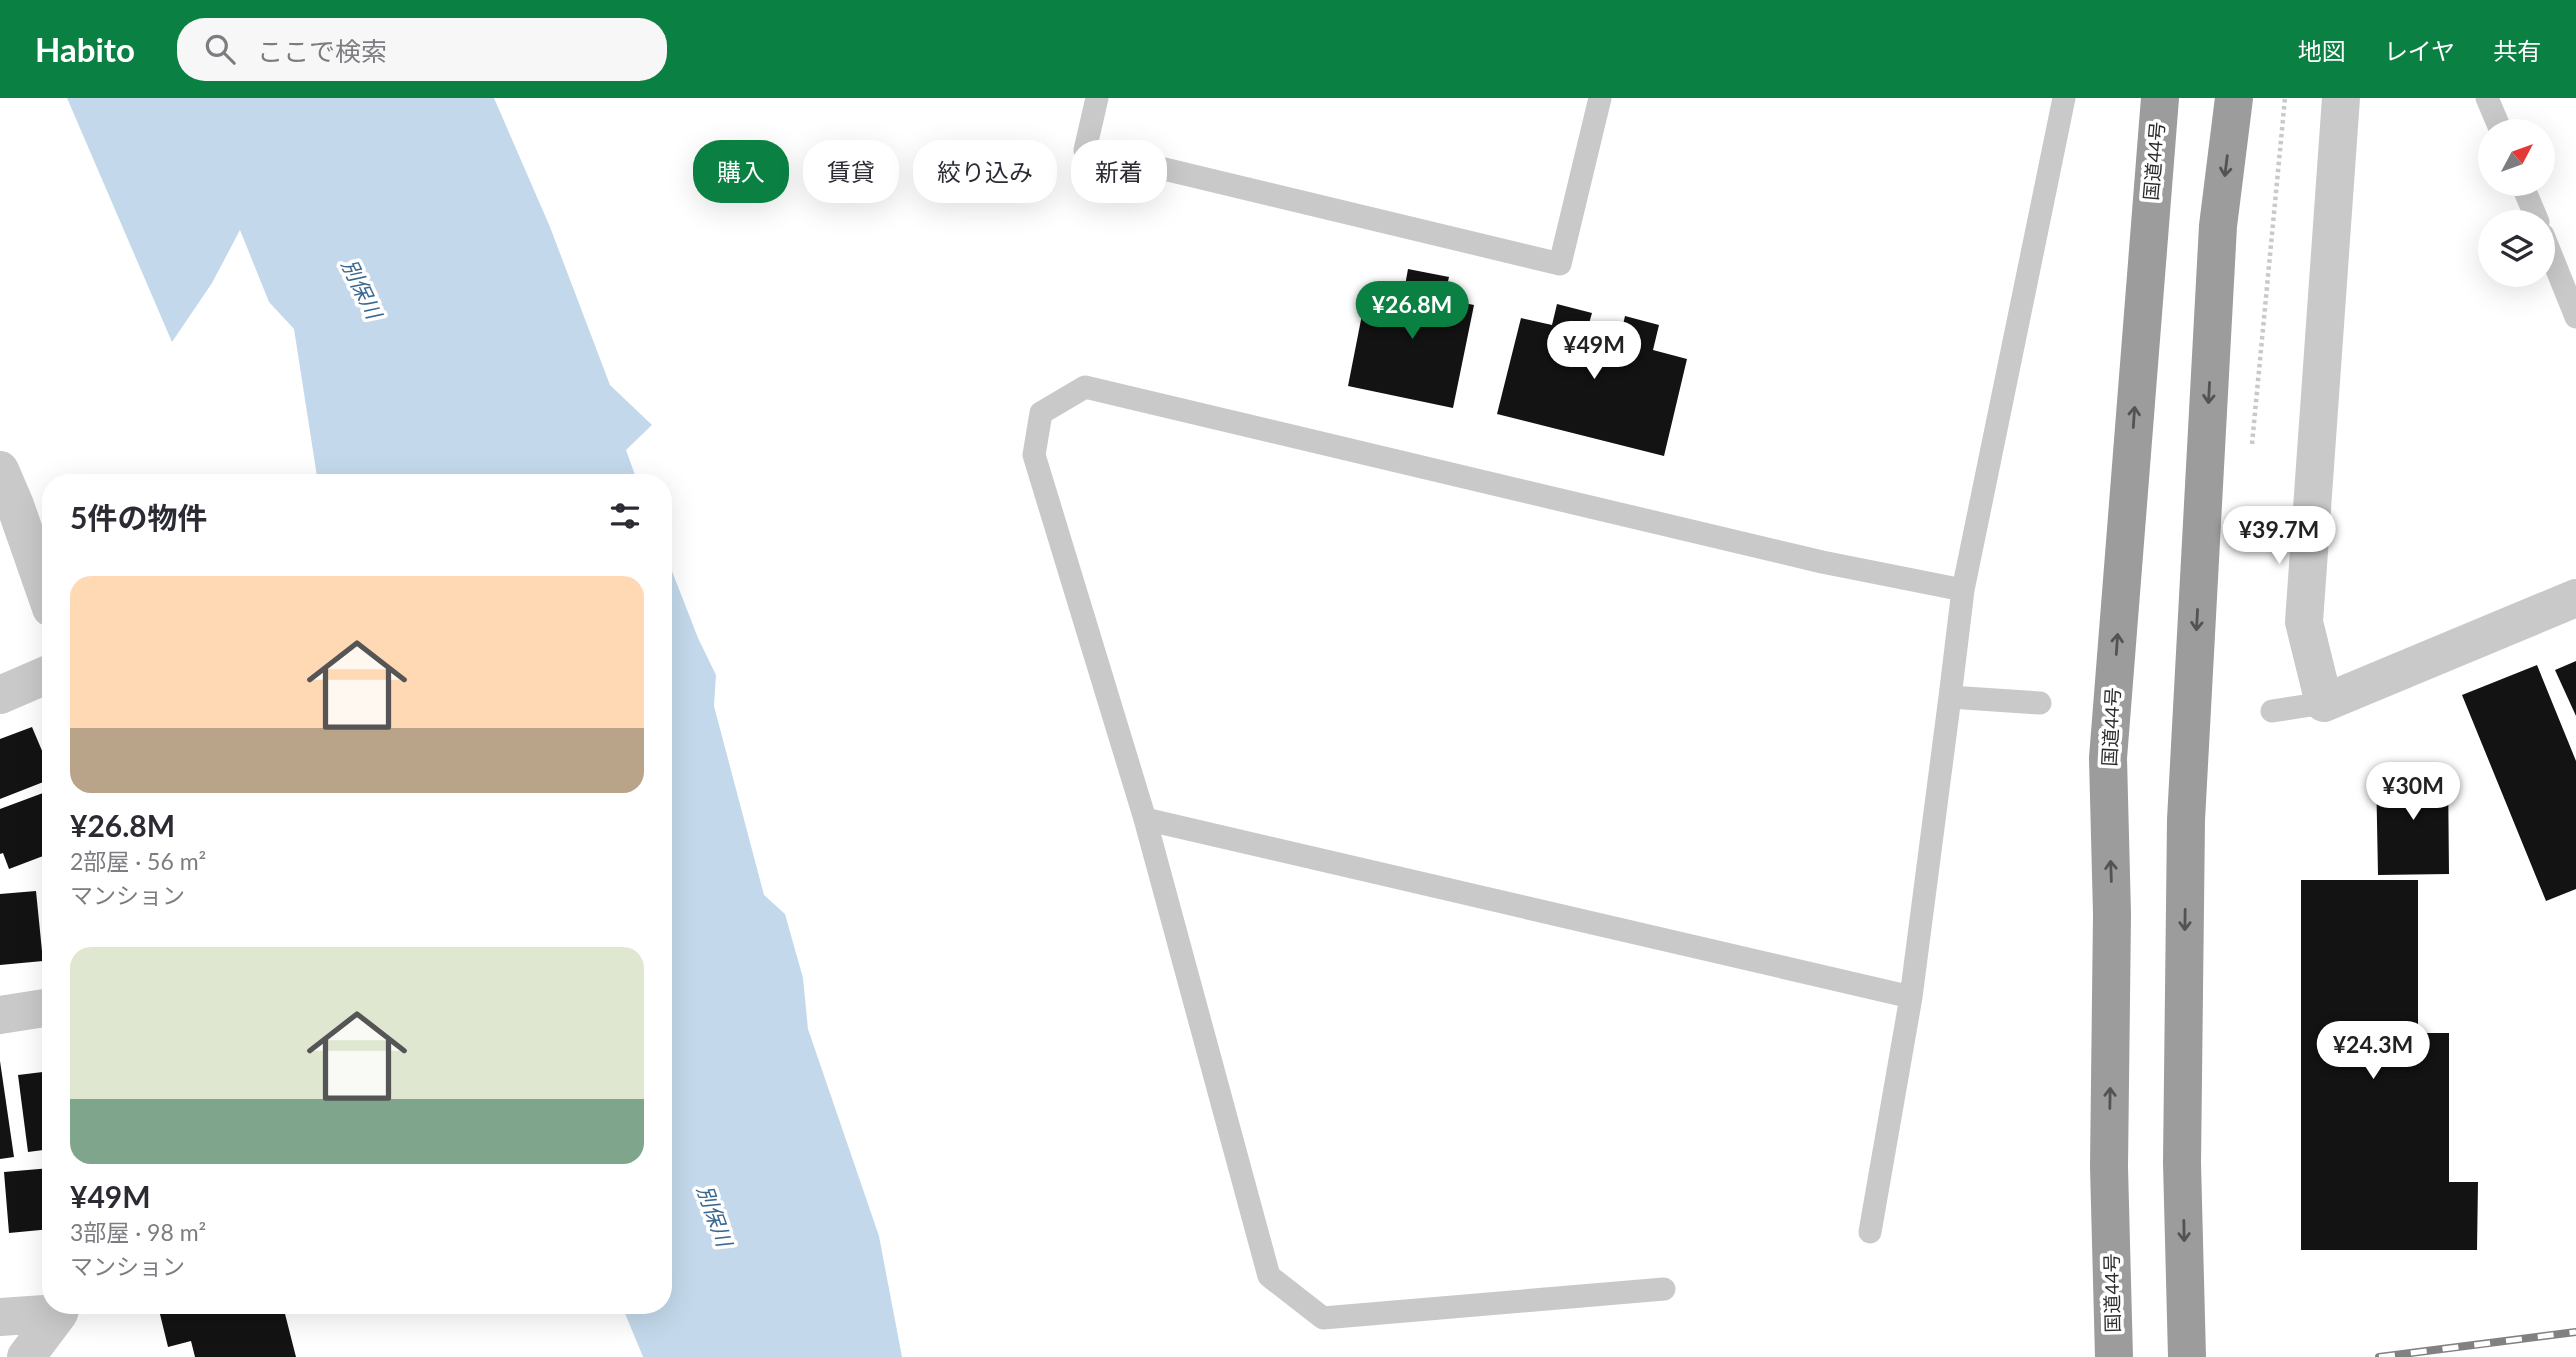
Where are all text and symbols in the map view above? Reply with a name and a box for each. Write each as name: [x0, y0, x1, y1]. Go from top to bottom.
search box: [177, 18, 667, 81]
text: Habito: [35, 29, 135, 69]
icon: search: [201, 30, 239, 68]
text: ここで検索: [257, 35, 387, 67]
text: 地図: [2298, 36, 2346, 65]
text: レイヤ: [2384, 36, 2455, 65]
text: 共有: [2493, 36, 2541, 65]
north arrow: [2478, 119, 2555, 196]
map controls: [2478, 119, 2555, 287]
street label: 国道44号: [2139, 121, 2168, 201]
chip: 購入: [693, 140, 789, 203]
chip: 賃貸: [803, 140, 899, 203]
chip: 絞り込み: [913, 140, 1057, 203]
chip: 新着: [1071, 140, 1167, 203]
one-way arrow: [2219, 154, 2232, 177]
button: layers: [2478, 210, 2555, 287]
water label: 別保川: [337, 255, 388, 324]
pin: ¥26.8M: [1355, 282, 1469, 341]
text: ¥26.8M: [1372, 290, 1452, 318]
pin: ¥49M: [1553, 322, 1635, 381]
text: ¥49M: [1563, 330, 1625, 358]
one-way arrow: [2203, 381, 2216, 404]
one-way arrow: [2128, 406, 2141, 429]
icon: filters: [606, 497, 644, 535]
text: 5件の物件: [70, 499, 207, 535]
pin: ¥39.7M: [2222, 506, 2336, 566]
text: ¥39.7M: [2239, 515, 2319, 543]
one-way arrow: [2190, 608, 2203, 631]
icon: home: [294, 622, 420, 748]
one-way arrow: [2110, 633, 2123, 656]
street label: 国道44号: [2097, 687, 2124, 767]
pin: ¥30M: [2372, 762, 2454, 822]
text: ¥30M: [2382, 771, 2444, 799]
text: ¥26.8M: [70, 807, 175, 843]
text: 2部屋 · 56 m²: [70, 847, 206, 875]
one-way arrow: [2105, 860, 2118, 883]
text: マンション: [70, 881, 185, 909]
one-way arrow: [2178, 909, 2192, 932]
icon: home: [294, 993, 420, 1119]
pin: ¥24.3M: [2316, 1021, 2430, 1081]
text: ¥24.3M: [2333, 1030, 2413, 1058]
one-way arrow: [2103, 1087, 2117, 1110]
text: ¥49M: [70, 1178, 151, 1214]
water label: 別保川: [693, 1182, 739, 1251]
text: 3部屋 · 98 m²: [70, 1218, 206, 1246]
one-way arrow: [2177, 1219, 2191, 1242]
text: マンション: [70, 1252, 185, 1280]
street label: 国道44号: [2099, 1253, 2124, 1333]

